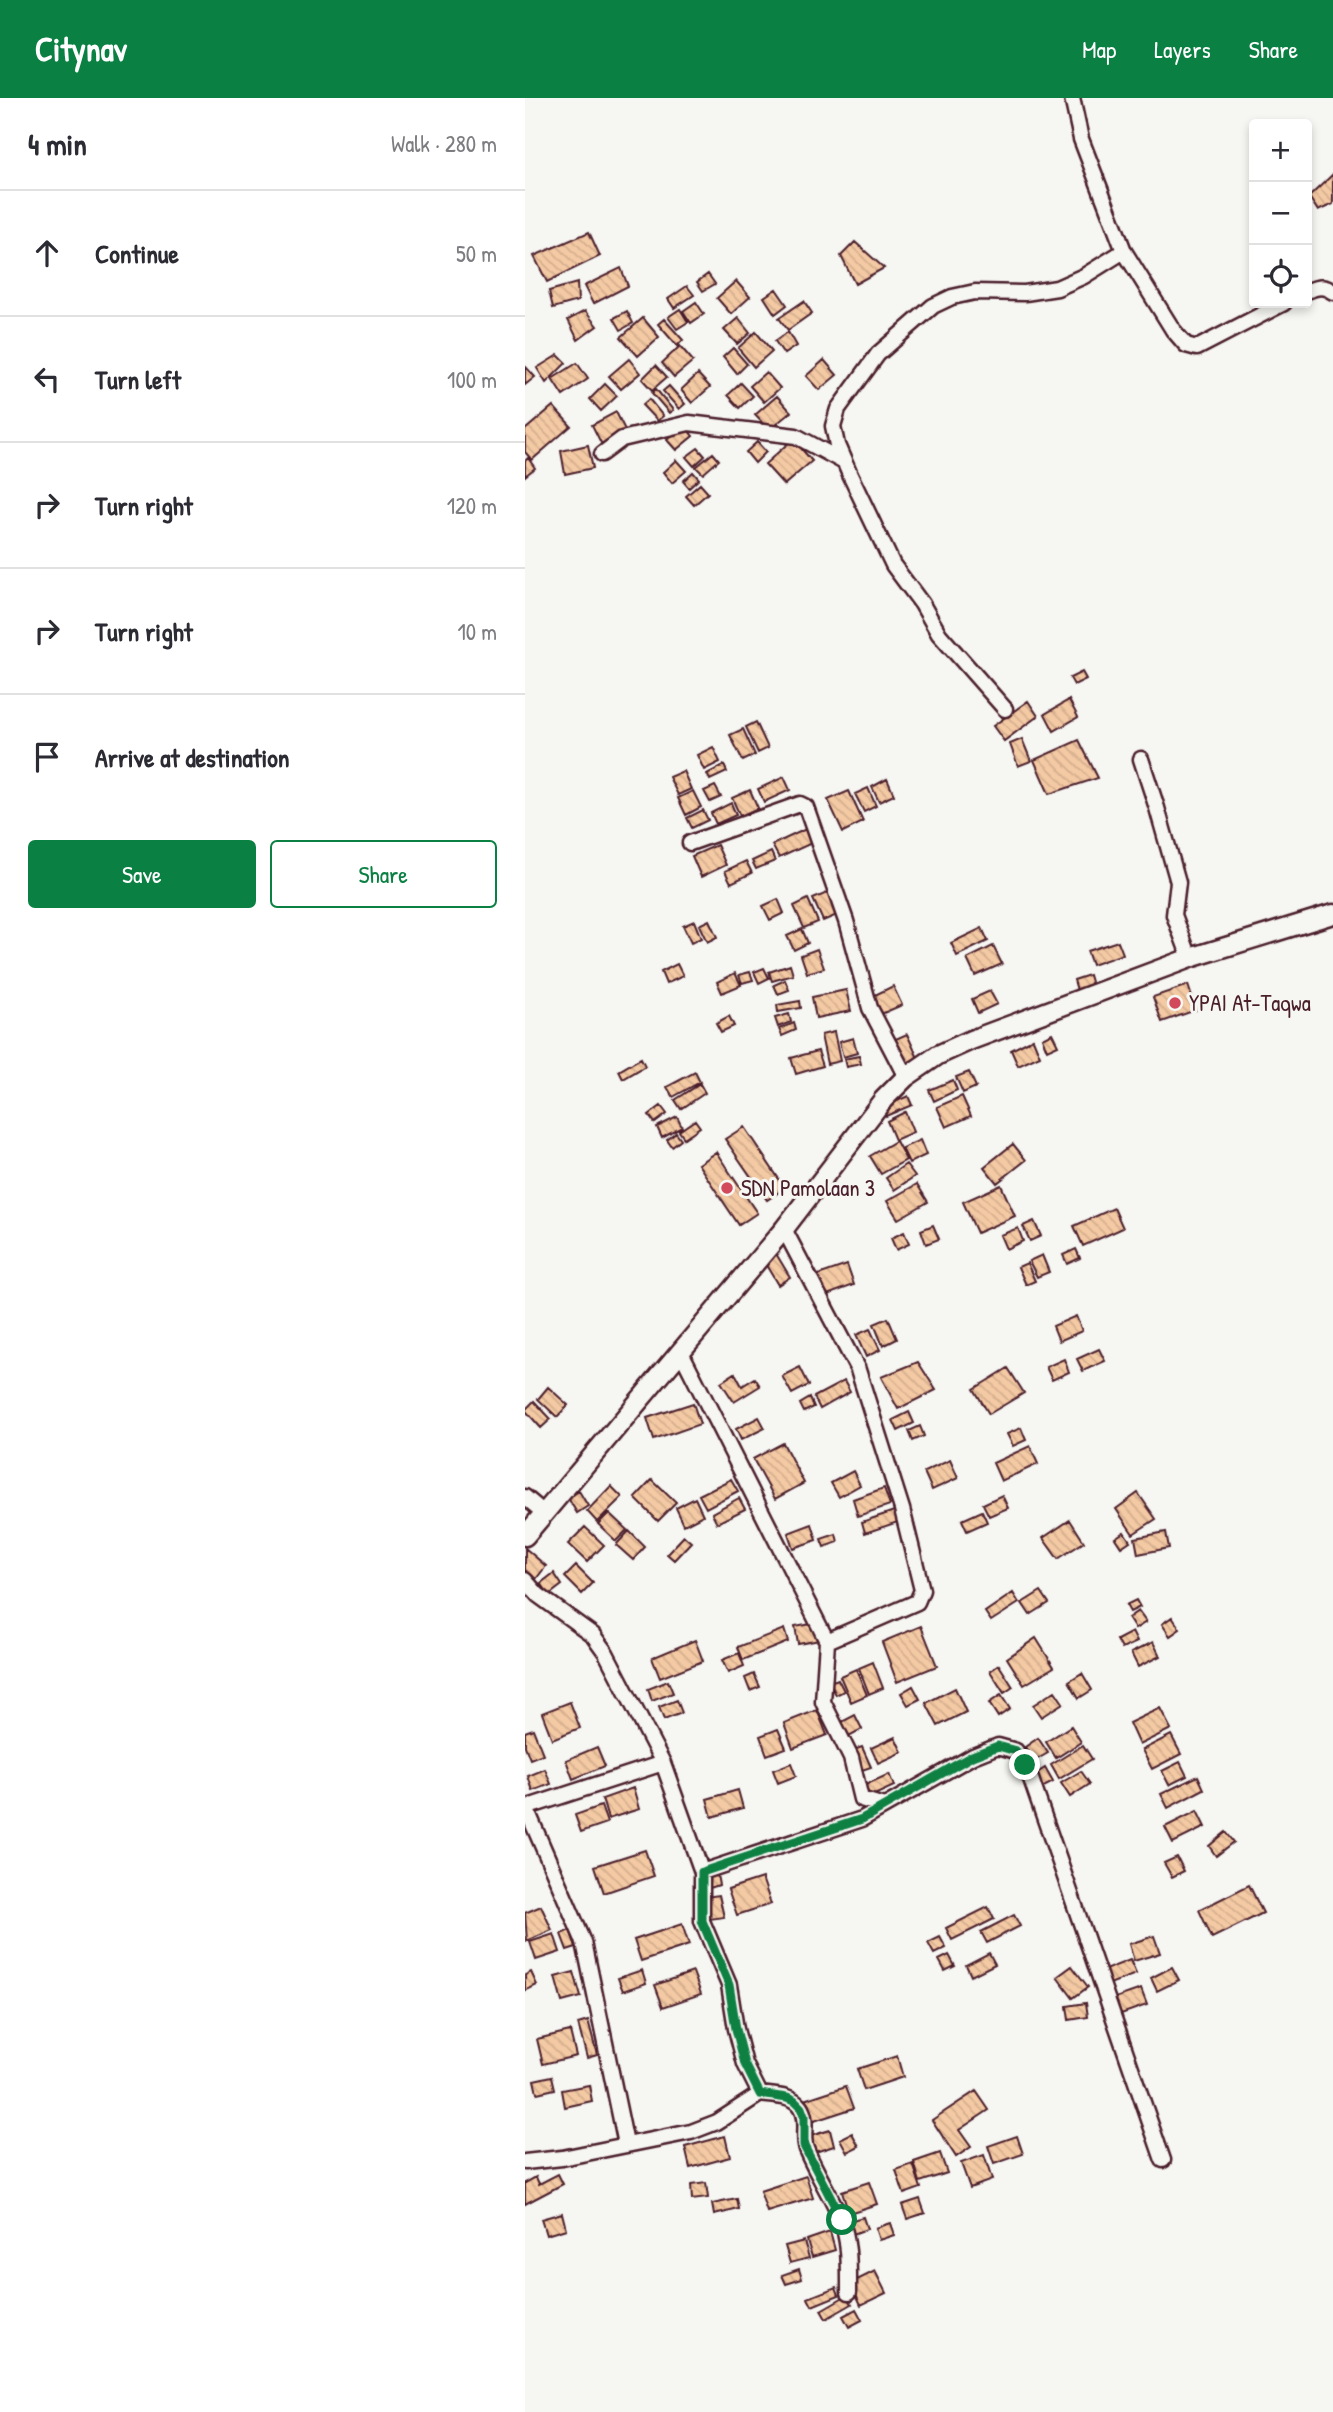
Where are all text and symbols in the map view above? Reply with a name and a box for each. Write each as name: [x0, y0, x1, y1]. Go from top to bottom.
text: Citynav: [35, 27, 127, 71]
text: Map: [1082, 33, 1116, 65]
text: Layers: [1154, 33, 1211, 65]
text: Share: [1249, 33, 1298, 65]
map controls: [1249, 119, 1312, 308]
button: +: [1249, 119, 1312, 182]
text: 4 min: [28, 124, 87, 164]
text: Walk · 280 m: [391, 128, 497, 159]
button: −: [1249, 182, 1312, 245]
icon: ahead: [28, 234, 66, 272]
text: Continue: [95, 236, 179, 271]
text: 50 m: [456, 238, 497, 269]
button: locate: [1249, 245, 1312, 308]
icon: left: [28, 360, 66, 398]
text: Turn left: [95, 362, 181, 397]
text: 100 m: [447, 364, 497, 395]
icon: right: [28, 486, 66, 524]
text: Turn right: [95, 488, 193, 523]
text: 120 m: [447, 490, 497, 521]
icon: right: [28, 612, 66, 650]
text: Turn right: [95, 614, 193, 649]
text: 10 m: [457, 616, 497, 647]
icon: arrive: [28, 738, 66, 776]
text: Arrive at destination: [95, 740, 290, 775]
button: Save: [28, 840, 256, 908]
button: Share: [270, 840, 497, 908]
place label: YPAI At-Taqwa: [1189, 987, 1311, 1018]
marker: YPAI At-Taqwa: [1167, 995, 1183, 1011]
place label: SDN Pamolaan 3: [741, 1172, 875, 1203]
marker: SDN Pamolaan 3: [719, 1180, 735, 1196]
route end: [1009, 1749, 1040, 1780]
route start: [826, 2204, 857, 2235]

